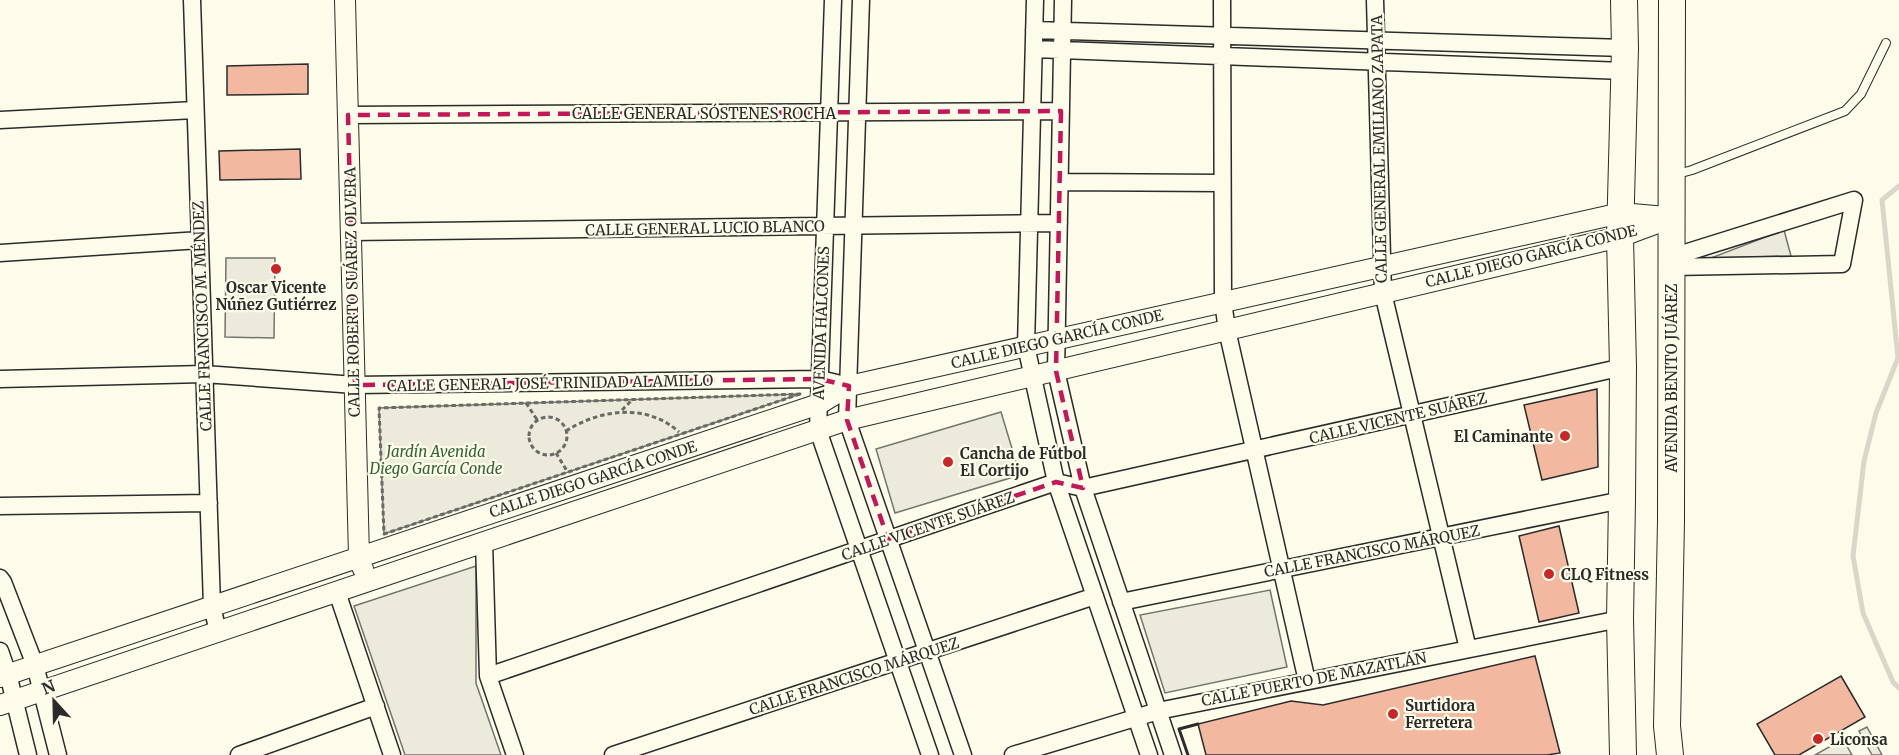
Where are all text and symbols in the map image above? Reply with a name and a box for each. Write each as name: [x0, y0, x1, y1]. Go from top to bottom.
street label: CALLE GENERAL EMILIANO ZAPATA: [1367, 14, 1391, 283]
street label: CALLE GENERAL SÓSTENES ROCHA: [572, 103, 836, 123]
street label: CALLE ROBERTO SUÁREZ OLVERA: [339, 166, 364, 417]
street label: CALLE FRANCISCO M. MÉNDEZ: [187, 200, 216, 432]
street label: CALLE GENERAL LUCIO BLANCO: [585, 216, 825, 240]
street label: CALLE DIEGO GARCÍA CONDE: [1423, 219, 1639, 291]
street label: AVENIDA HALCONES: [809, 246, 833, 401]
marker: Oscar Vicente Núñez Gutiérrez: [269, 262, 283, 276]
place label: Oscar Vicente Núñez Gutiérrez: [216, 278, 336, 314]
street label: AVENIDA BENITO JUÁREZ: [1661, 283, 1681, 474]
street label: CALLE DIEGO GARCÍA CONDE: [949, 304, 1165, 373]
street label: CALLE GENERAL JOSÉ TRINIDAD ALAMILLO: [387, 370, 714, 395]
street label: CALLE VICENTE SUÁREZ: [1307, 387, 1489, 448]
place label: El Caminante: [1454, 427, 1553, 446]
marker: El Caminante: [1558, 429, 1572, 443]
street label: CALLE DIEGO GARCÍA CONDE: [487, 435, 700, 522]
park label: Jardín Avenida Diego García Conde: [369, 442, 503, 478]
place label: Cancha de Fútbol El Cortijo: [960, 444, 1087, 480]
marker: Cancha de Fútbol El Cortijo: [941, 455, 955, 469]
street label: CALLE VICENTE SUÁREZ: [839, 486, 1017, 565]
street label: CALLE FRANCISCO MÁRQUEZ: [1262, 520, 1482, 581]
place label: CLQ Fitness: [1561, 565, 1649, 584]
marker: CLQ Fitness: [1542, 567, 1556, 581]
street label: CALLE FRANCISCO MÁRQUEZ: [746, 632, 962, 719]
street label: CALLE PUERTO DE MAZATLÁN: [1200, 647, 1429, 710]
north arrow: [24, 671, 84, 731]
text: N: [39, 675, 58, 699]
place label: Surtidora Ferretera: [1405, 696, 1476, 732]
marker: Surtidora Ferretera: [1386, 707, 1400, 721]
place label: Liconsa: [1830, 730, 1888, 749]
marker: Liconsa: [1811, 732, 1825, 746]

